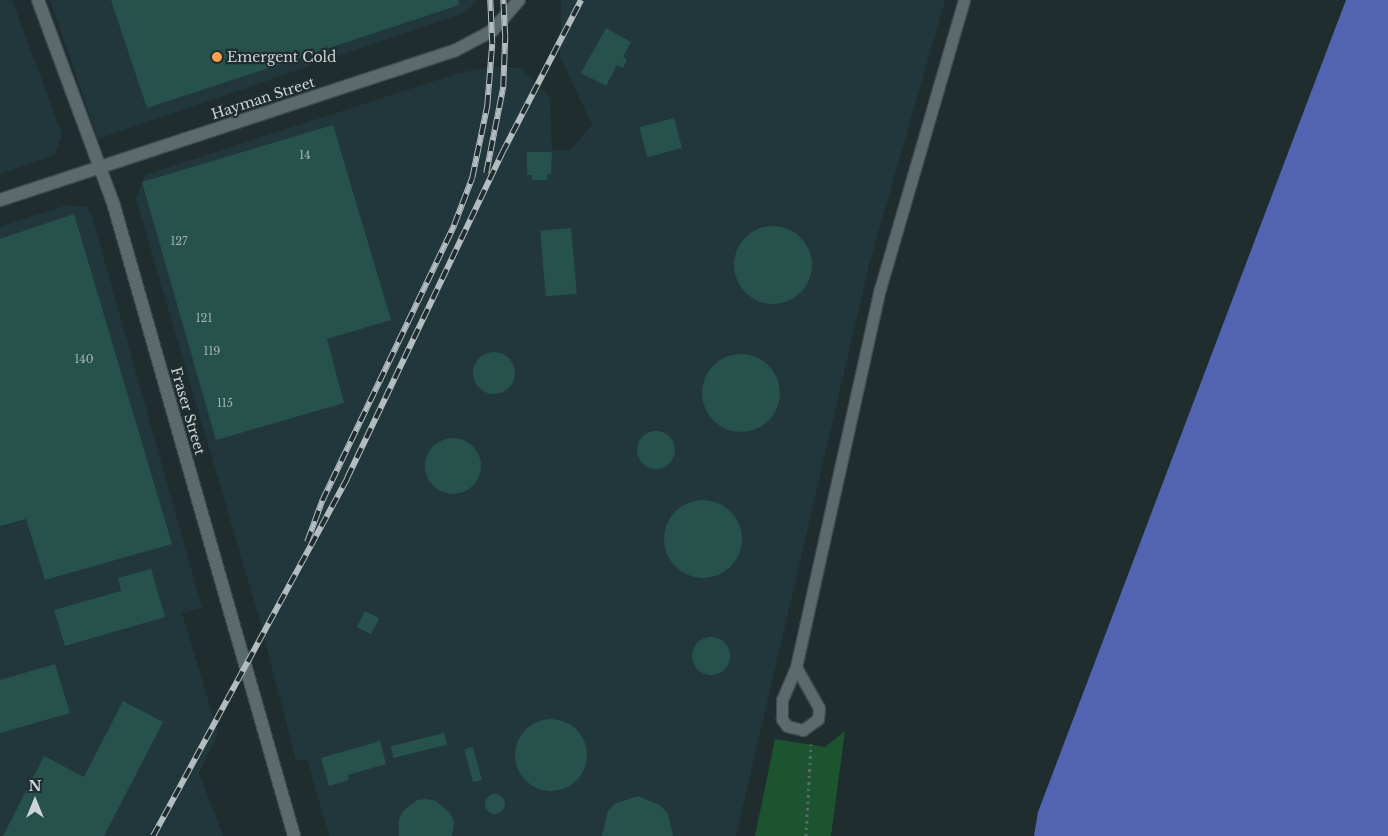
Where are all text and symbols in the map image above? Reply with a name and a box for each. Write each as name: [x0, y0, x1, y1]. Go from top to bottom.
place label: Emergent Cold: [227, 49, 337, 65]
marker: Emergent Cold: [211, 51, 223, 63]
street label: Hayman Street: [209, 73, 317, 123]
house number: 14: [299, 148, 311, 162]
house number: 127: [170, 234, 188, 248]
house number: 121: [196, 311, 212, 325]
house number: 119: [204, 344, 220, 358]
house number: 140: [74, 352, 94, 366]
street label: Fraser Street: [167, 365, 209, 457]
house number: 115: [217, 396, 233, 410]
north arrow: [10, 776, 60, 826]
text: N: [28, 777, 42, 795]

